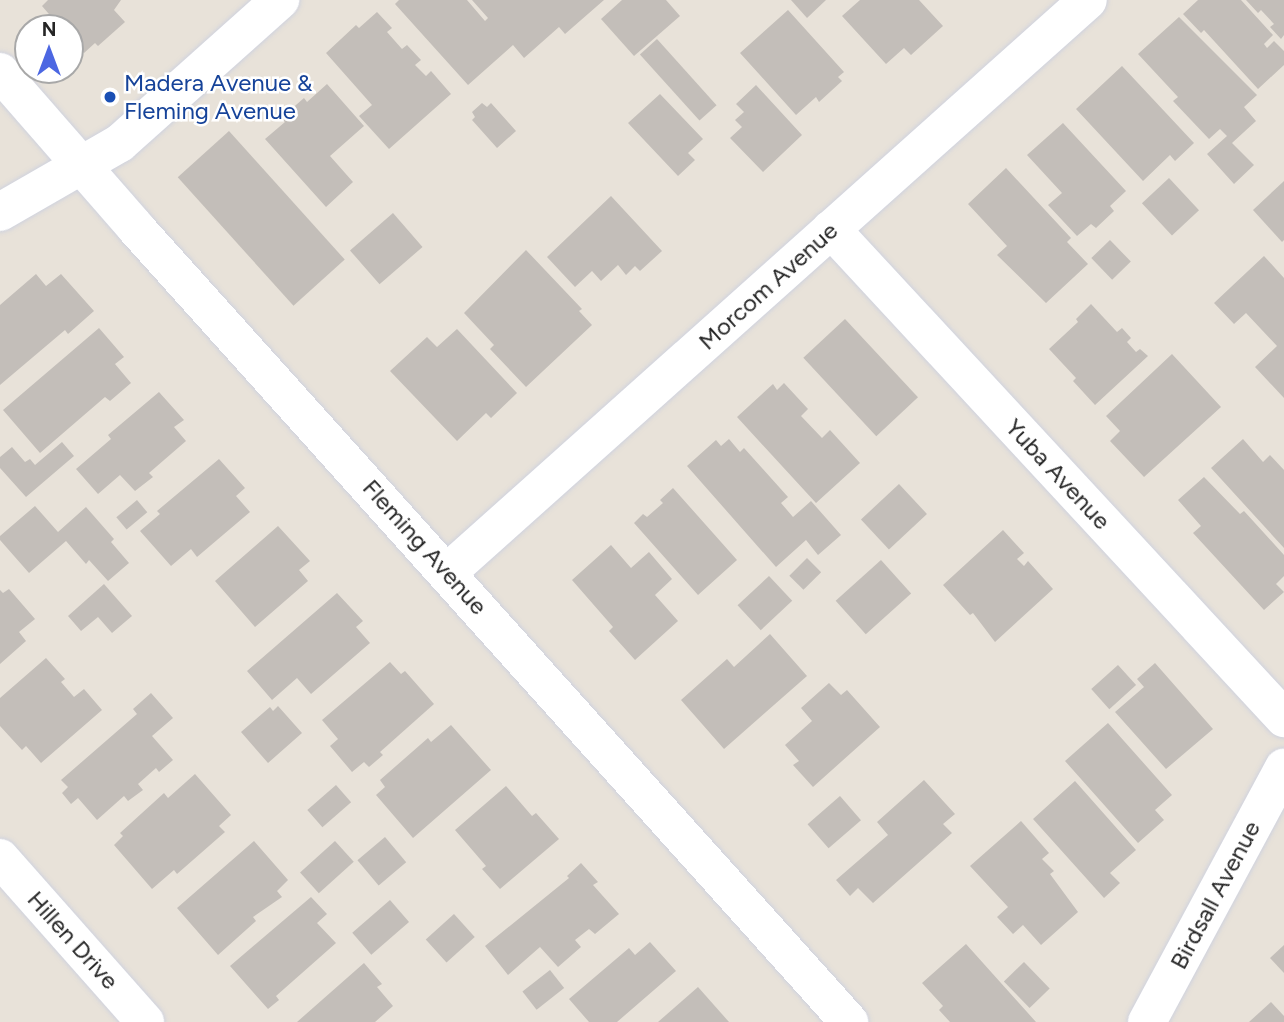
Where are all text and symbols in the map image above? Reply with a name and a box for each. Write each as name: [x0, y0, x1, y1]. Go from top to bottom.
north arrow: [14, 14, 84, 84]
text: N: [42, 18, 56, 41]
place label: Madera Avenue & Fleming Avenue: [124, 69, 313, 125]
marker: Madera Avenue & Fleming Avenue: [102, 89, 118, 105]
street label: Morcom Avenue: [693, 216, 843, 356]
street label: Yuba Avenue: [1000, 413, 1116, 535]
street label: Fleming Avenue: [357, 473, 493, 621]
street label: Birdsall Avenue: [1164, 816, 1266, 974]
street label: Hillen Drive: [21, 885, 125, 995]

